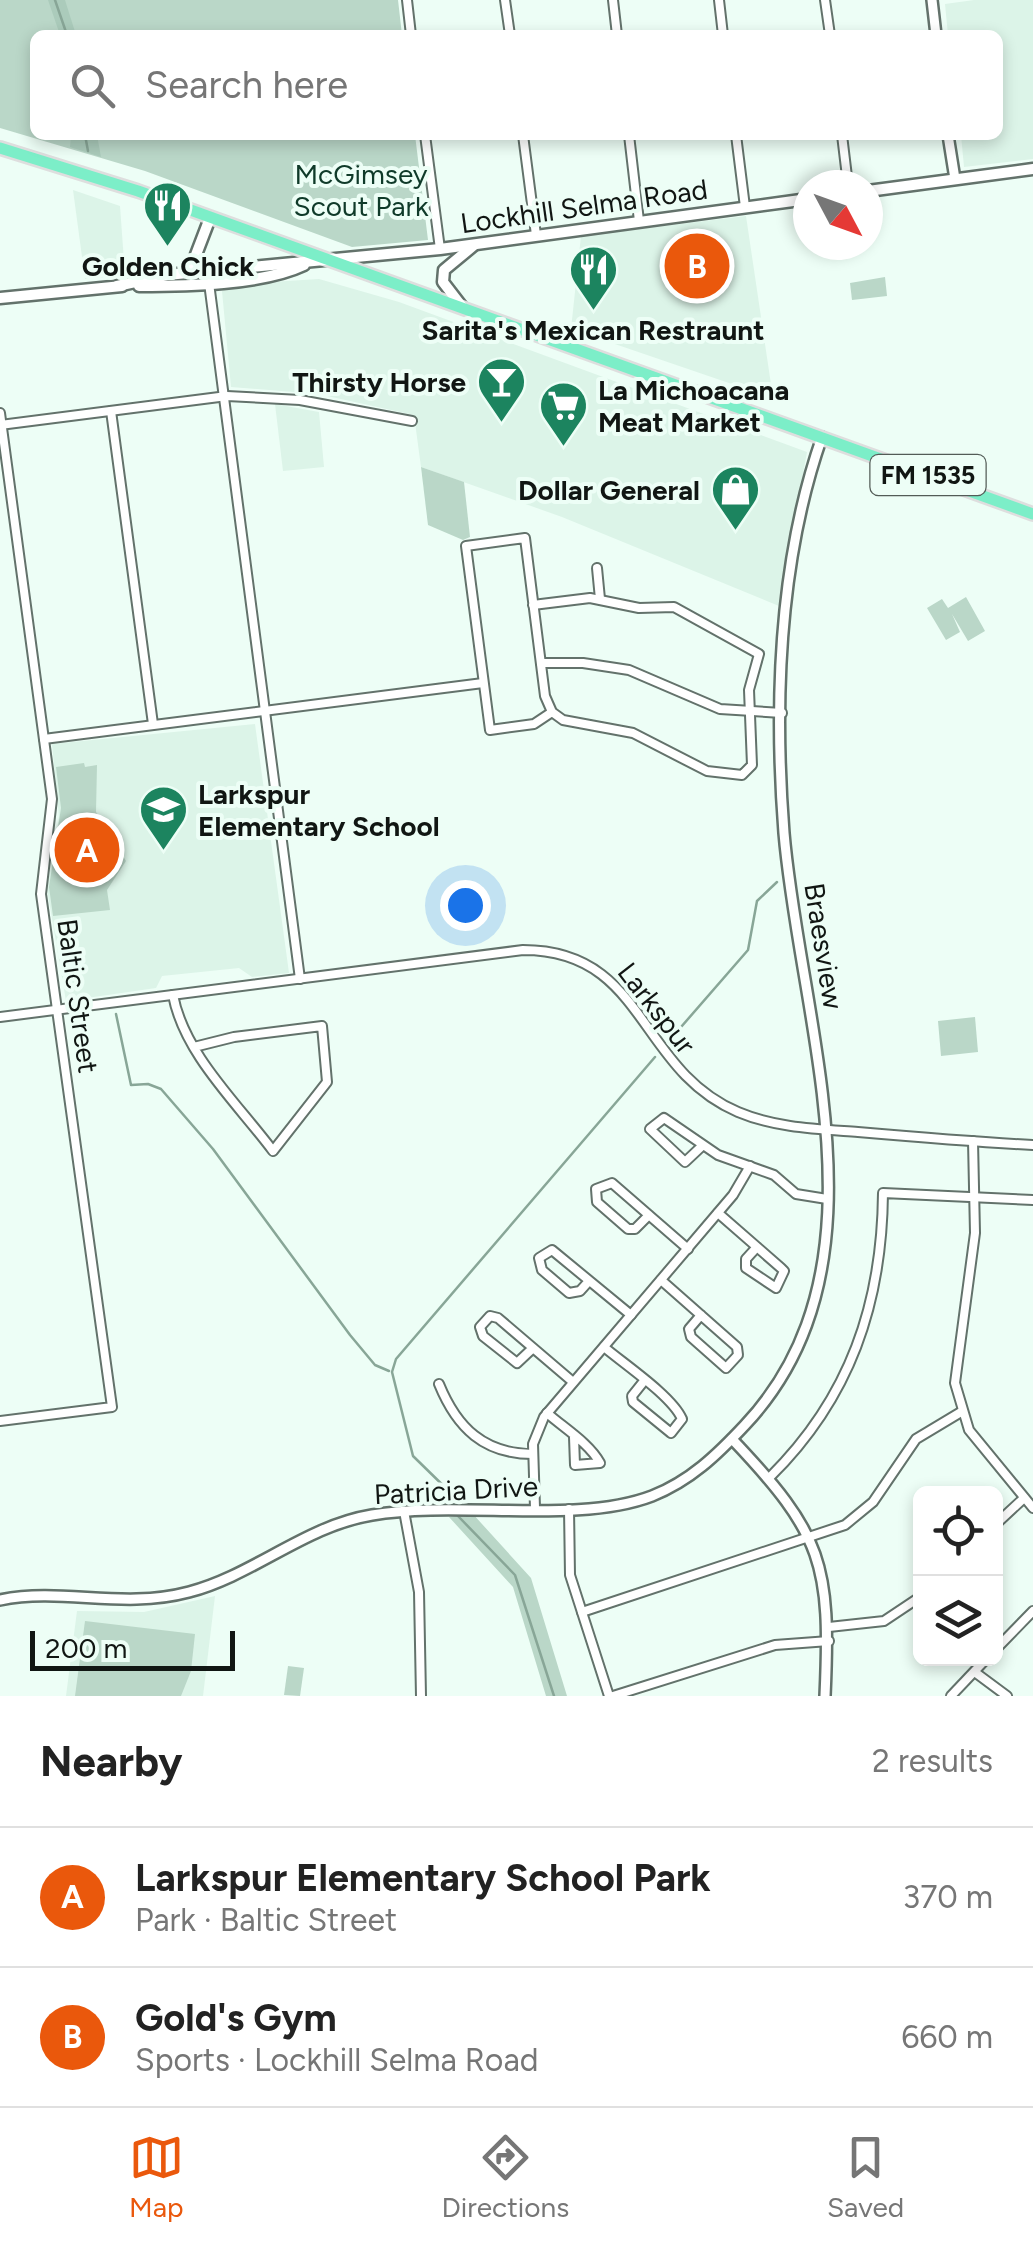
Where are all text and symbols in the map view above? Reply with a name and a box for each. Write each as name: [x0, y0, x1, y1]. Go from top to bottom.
search box: [30, 30, 1003, 140]
icon: search: [65, 58, 120, 113]
text: Search here: [145, 62, 348, 108]
park label: McGimsey Scout Park: [294, 157, 429, 223]
north arrow: [793, 170, 883, 260]
street label: Lockhill Selma Road: [458, 172, 710, 240]
restaurant icon: Golden Chick: [142, 180, 194, 248]
pin: B: [664, 228, 730, 304]
restaurant icon: Sarita's Mexican Restraunt: [567, 244, 619, 312]
place label: Golden Chick: [82, 249, 254, 283]
place label: Sarita's Mexican Restraunt: [422, 313, 764, 347]
bar icon: Thirsty Horse: [475, 356, 527, 424]
place label: Thirsty Horse: [292, 365, 466, 399]
place label: La Michoacana Meat Market: [598, 373, 789, 439]
supermarket icon: La Michoacana Meat Market: [537, 380, 589, 448]
road number: FM 1535: [870, 455, 986, 495]
shop icon: Dollar General: [709, 464, 761, 532]
place label: Dollar General: [518, 473, 700, 507]
place label: Larkspur Elementary School: [198, 777, 440, 843]
school or university icon: Larkspur Elementary School: [137, 784, 189, 852]
pin: A: [54, 812, 120, 888]
your location: [440, 880, 491, 931]
street label: Braesview: [797, 881, 851, 1011]
street label: Baltic Street: [50, 917, 106, 1075]
street label: Larkspur: [611, 956, 704, 1061]
street label: Patricia Drive: [373, 1469, 539, 1511]
map controls: [913, 1486, 1003, 1666]
button: locate: [913, 1486, 1003, 1576]
button: layers: [913, 1576, 1003, 1666]
scale bar: [30, 1626, 235, 1670]
text: 200 m: [45, 1631, 127, 1665]
text: Nearby: [40, 1736, 182, 1787]
text: 2 results: [872, 1742, 993, 1780]
text: Larkspur Elementary School Park: [135, 1855, 711, 1901]
text: A: [61, 1878, 84, 1916]
text: 370 m: [903, 1878, 993, 1916]
text: Park · Baltic Street: [135, 1901, 397, 1939]
text: Gold's Gym: [135, 1995, 337, 2041]
text: B: [63, 2018, 82, 2056]
text: 660 m: [901, 2018, 993, 2056]
text: Sports · Lockhill Selma Road: [135, 2041, 538, 2079]
tab: Map: [129, 2130, 184, 2224]
tab: Directions: [442, 2130, 569, 2224]
tab: Saved: [827, 2130, 904, 2224]

